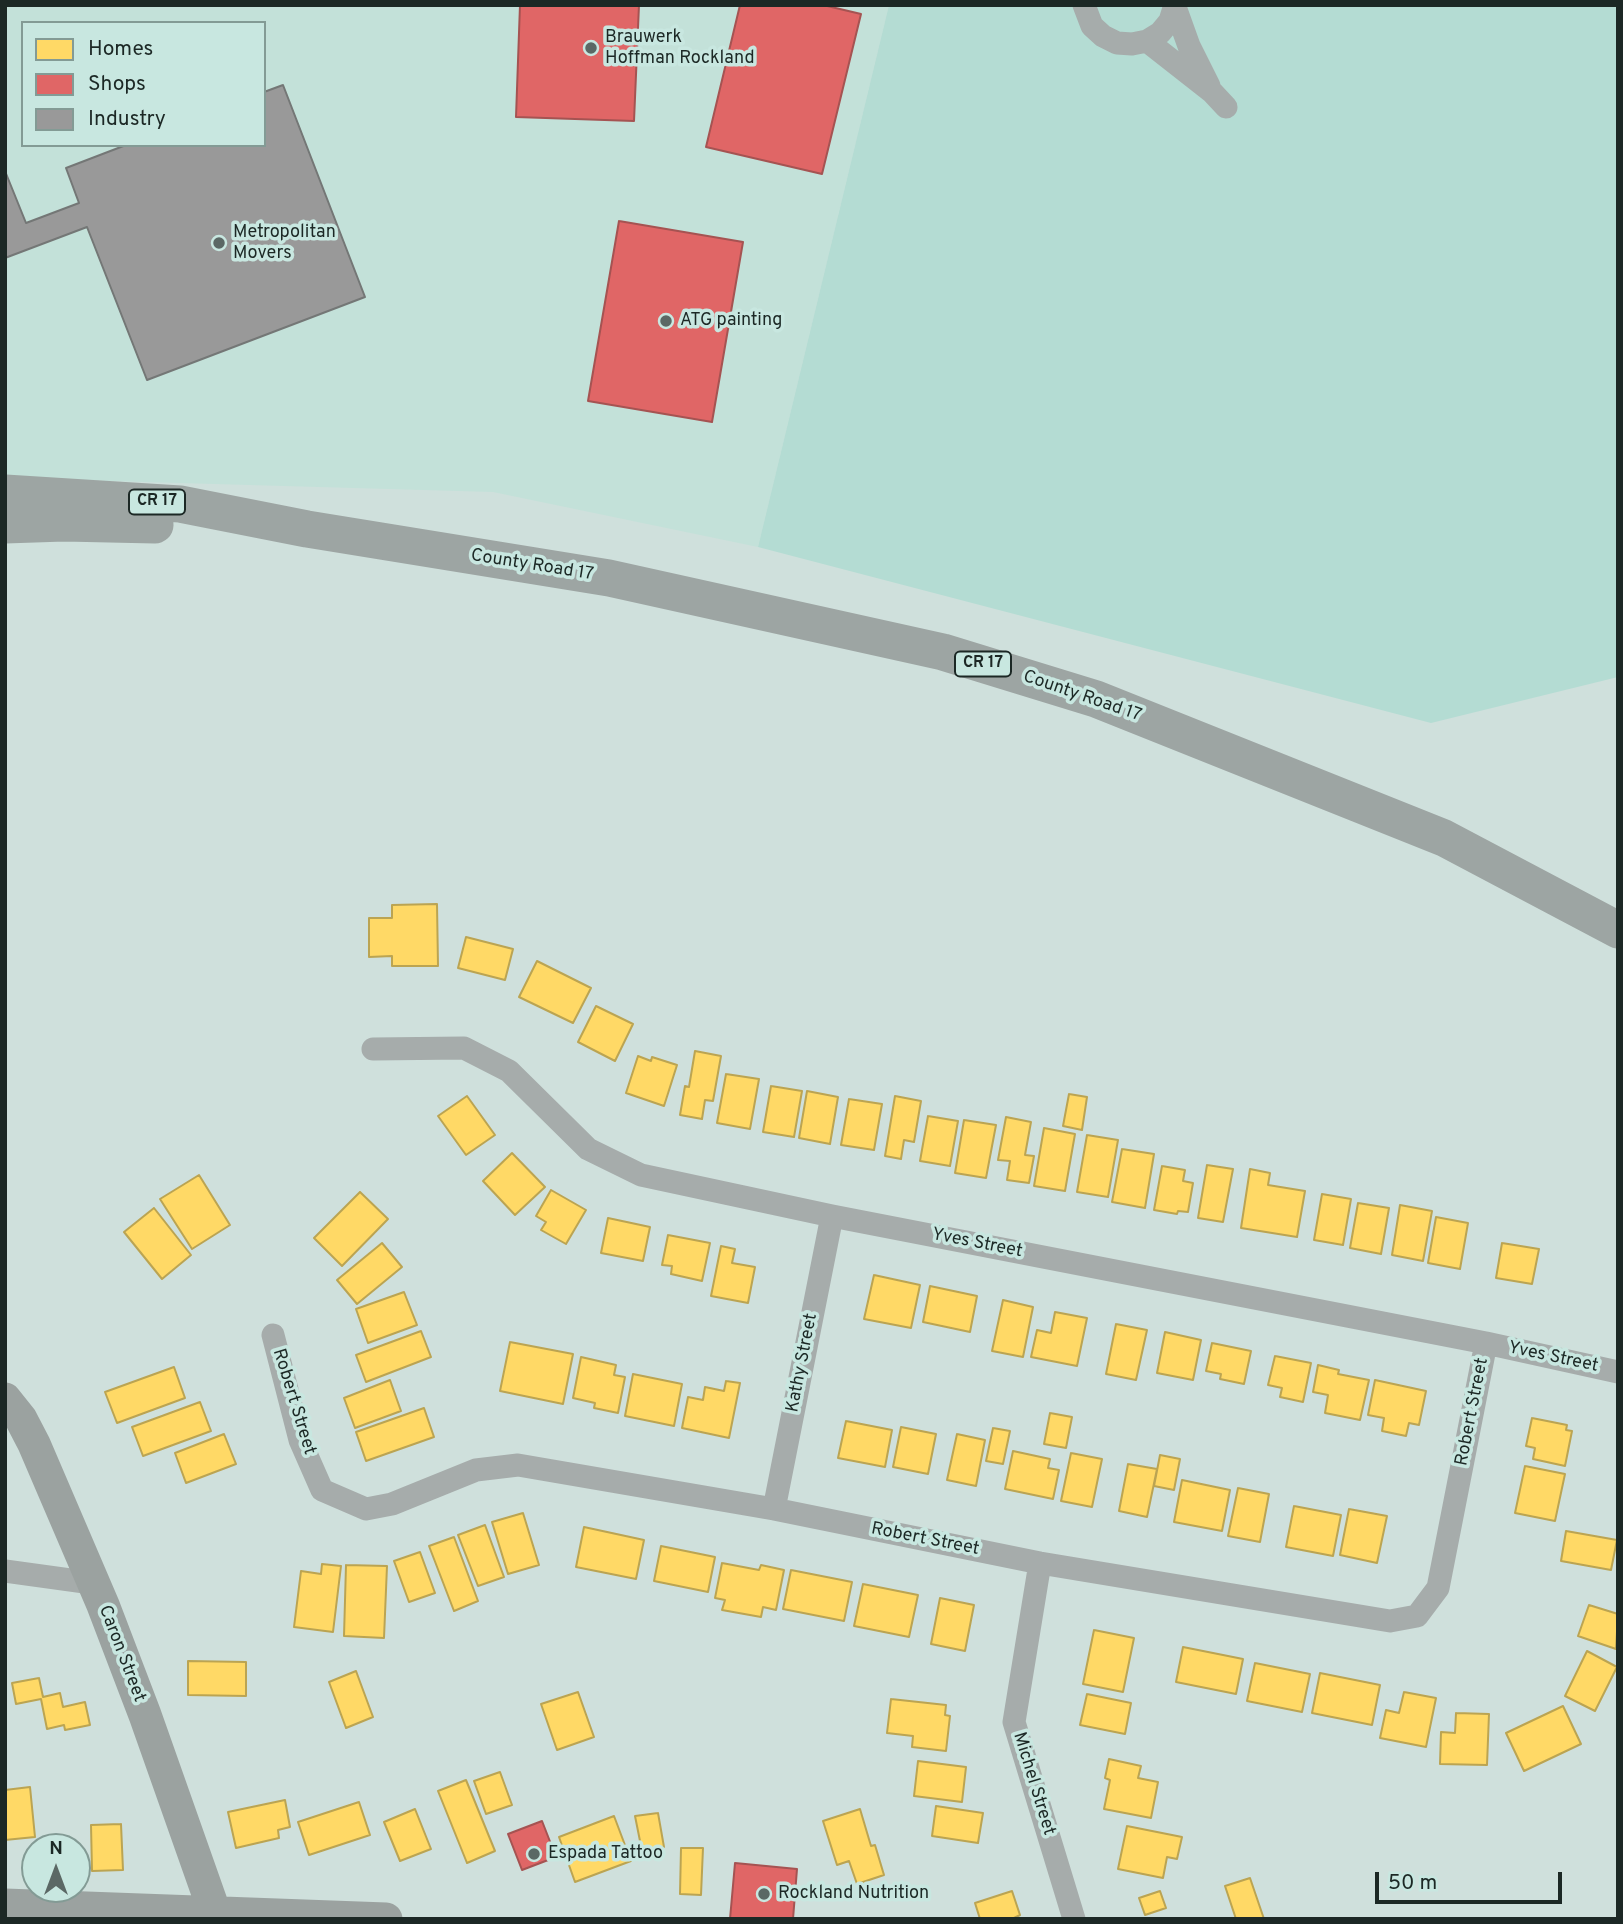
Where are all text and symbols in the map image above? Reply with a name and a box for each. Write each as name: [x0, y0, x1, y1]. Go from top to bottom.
legend: [21, 21, 266, 147]
place label: Brauwerk Hoffman Rockland: [605, 27, 755, 70]
text: Homes: [88, 36, 153, 63]
marker: Brauwerk Hoffman Rockland: [583, 40, 599, 56]
text: Shops: [88, 71, 146, 98]
text: Industry: [88, 106, 166, 133]
place label: Metropolitan Movers: [233, 222, 336, 264]
marker: Metropolitan Movers: [211, 235, 227, 251]
place label: ATG painting: [680, 310, 782, 332]
marker: ATG painting: [658, 313, 674, 329]
road number: CR 17: [129, 489, 185, 514]
street label: County Road 17: [469, 546, 595, 586]
road number: CR 17: [955, 652, 1011, 677]
street label: County Road 17: [1020, 667, 1144, 727]
street label: Yves Street: [930, 1225, 1024, 1263]
street label: Kathy Street: [783, 1312, 823, 1414]
street label: Yves Street: [1506, 1338, 1600, 1378]
street label: Robert Street: [267, 1346, 319, 1458]
street label: Robert Street: [1452, 1356, 1494, 1468]
street label: Robert Street: [869, 1519, 981, 1561]
street label: Caron Street: [93, 1603, 149, 1705]
street label: Michel Street: [1007, 1730, 1059, 1838]
north arrow: [21, 1833, 91, 1903]
text: N: [49, 1837, 63, 1861]
place label: Espada Tattoo: [548, 1843, 663, 1865]
marker: Espada Tattoo: [526, 1846, 542, 1862]
scale bar: [1378, 1857, 1565, 1901]
text: 50 m: [1388, 1870, 1437, 1897]
place label: Rockland Nutrition: [778, 1883, 929, 1905]
marker: Rockland Nutrition: [756, 1886, 772, 1902]

